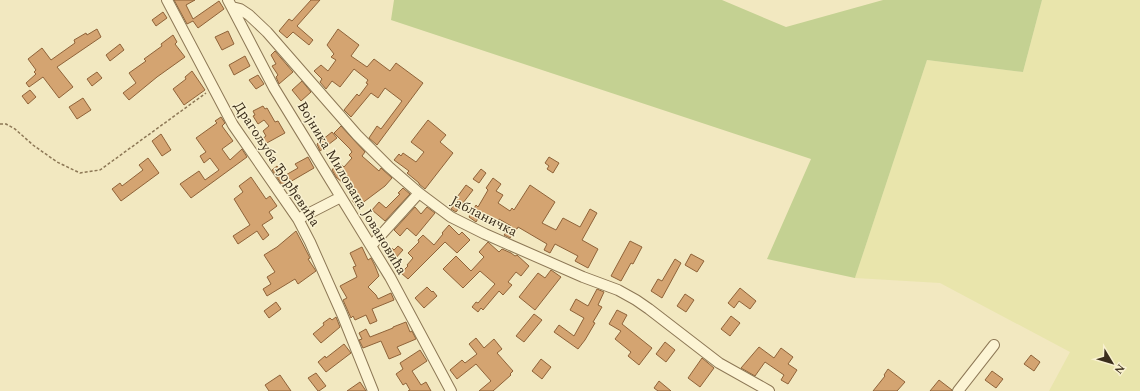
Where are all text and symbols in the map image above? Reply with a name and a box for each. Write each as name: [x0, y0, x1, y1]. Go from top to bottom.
street label: Драгољуба Ђорђевића: [229, 97, 326, 231]
street label: Војника Милована Јовановића: [292, 97, 412, 279]
street label: Јабланичка: [447, 190, 521, 242]
north arrow: [1092, 343, 1132, 383]
text: N: [1110, 360, 1129, 378]

